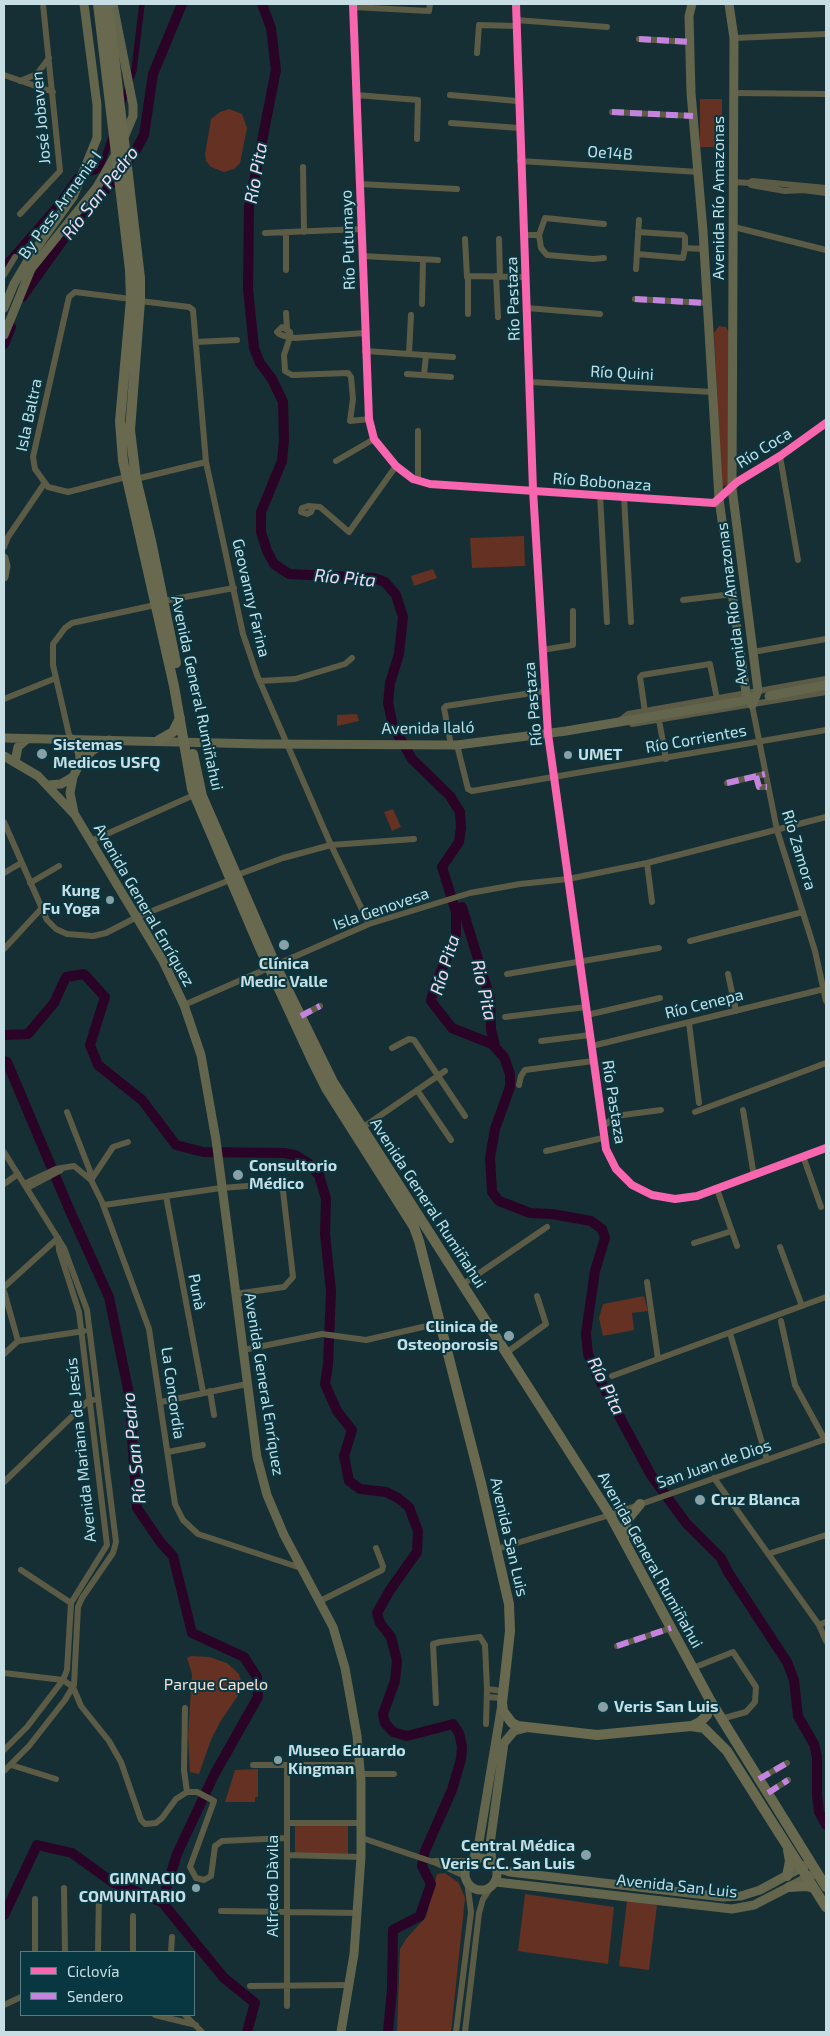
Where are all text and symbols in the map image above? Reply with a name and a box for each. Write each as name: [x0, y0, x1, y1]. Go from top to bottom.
street label: José Jobaven: [27, 71, 55, 165]
street label: Avenida Río Amazonas: [709, 116, 729, 280]
water label: Río Pita: [240, 141, 272, 205]
water label: Río San Pedro: [57, 142, 143, 244]
street label: Oe14B: [587, 142, 633, 164]
street label: By Pass Armenia I: [14, 147, 106, 263]
street label: Río Putumayo: [337, 189, 359, 291]
street label: Río Pastaza: [502, 256, 524, 342]
street label: Río Quini: [590, 362, 654, 384]
street label: Isla Baltra: [12, 377, 46, 453]
street label: Río Coca: [733, 424, 795, 472]
street label: Río Bobonaza: [552, 469, 652, 495]
street label: Avenida Río Amazonas: [712, 521, 752, 687]
street label: Geovanny Farina: [228, 537, 274, 659]
water label: Río Pita: [313, 565, 377, 591]
street label: Avenida General Rumiñahui: [167, 594, 227, 792]
street label: Río Pastaza: [520, 661, 546, 747]
street label: Avenida Ilaló: [381, 718, 475, 738]
street label: Río Corrientes: [644, 721, 748, 757]
place label: Sistemas Medicos USFQ: [53, 735, 160, 773]
place label: UMET: [578, 745, 622, 765]
marker: Sistemas Medicos USFQ: [35, 747, 49, 761]
marker: UMET: [562, 749, 574, 761]
street label: Río Zamora: [778, 808, 820, 892]
street label: Avenida General Enríquez: [89, 820, 199, 990]
place label: Kung Fu Yoga: [42, 881, 100, 919]
street label: Isla Genovesa: [330, 884, 432, 934]
marker: Kung Fu Yoga: [104, 894, 116, 906]
water label: Río Pita: [426, 932, 464, 998]
marker: Clínica Medic Valle: [277, 938, 291, 952]
place label: Clínica Medic Valle: [240, 954, 328, 992]
water label: Rio Pita: [467, 957, 501, 1023]
street label: Río Cenepa: [663, 985, 745, 1023]
street label: Río Pastaza: [598, 1059, 630, 1145]
street label: Avenida General Rumiñahui: [366, 1114, 490, 1292]
place label: Consultorio Médico: [249, 1156, 337, 1194]
marker: Consultorio Médico: [231, 1168, 245, 1182]
street label: Punà: [184, 1272, 210, 1312]
street label: Avenida General Enríquez: [240, 1291, 288, 1477]
place label: Clinica de Osteoporosis: [397, 1317, 498, 1355]
marker: Clinica de Osteoporosis: [502, 1329, 516, 1343]
street label: La Concordia: [157, 1346, 189, 1440]
water label: Río Pita: [583, 1353, 629, 1419]
street label: Avenida Mariana de Jesús: [62, 1357, 100, 1543]
water label: Río San Pedro: [117, 1391, 151, 1505]
street label: San Juan de Dios: [654, 1435, 774, 1493]
street label: Avenida General Rumiñahui: [593, 1468, 707, 1652]
street label: Avenida San Luis: [486, 1476, 532, 1598]
place label: Cruz Blanca: [711, 1490, 800, 1510]
marker: Cruz Blanca: [693, 1493, 707, 1507]
park label: Parque Capelo: [164, 1675, 268, 1695]
place label: Veris San Luis: [614, 1697, 718, 1717]
marker: Veris San Luis: [596, 1700, 610, 1714]
place label: Museo Eduardo Kingman: [288, 1741, 406, 1779]
marker: Museo Eduardo Kingman: [272, 1754, 284, 1766]
street label: Alfredo Dàvila: [263, 1835, 283, 1937]
place label: Central Médica Veris C.C. San Luis: [441, 1836, 575, 1874]
marker: Central Médica Veris C.C. San Luis: [579, 1848, 593, 1862]
place label: GIMNACIO COMUNITARIO: [79, 1869, 186, 1907]
street label: Avenida San Luis: [616, 1870, 738, 1902]
marker: GIMNACIO COMUNITARIO: [190, 1882, 202, 1894]
legend: [20, 1951, 195, 2016]
text: Ciclovía: [67, 1962, 119, 1980]
text: Sendero: [67, 1987, 123, 2005]

